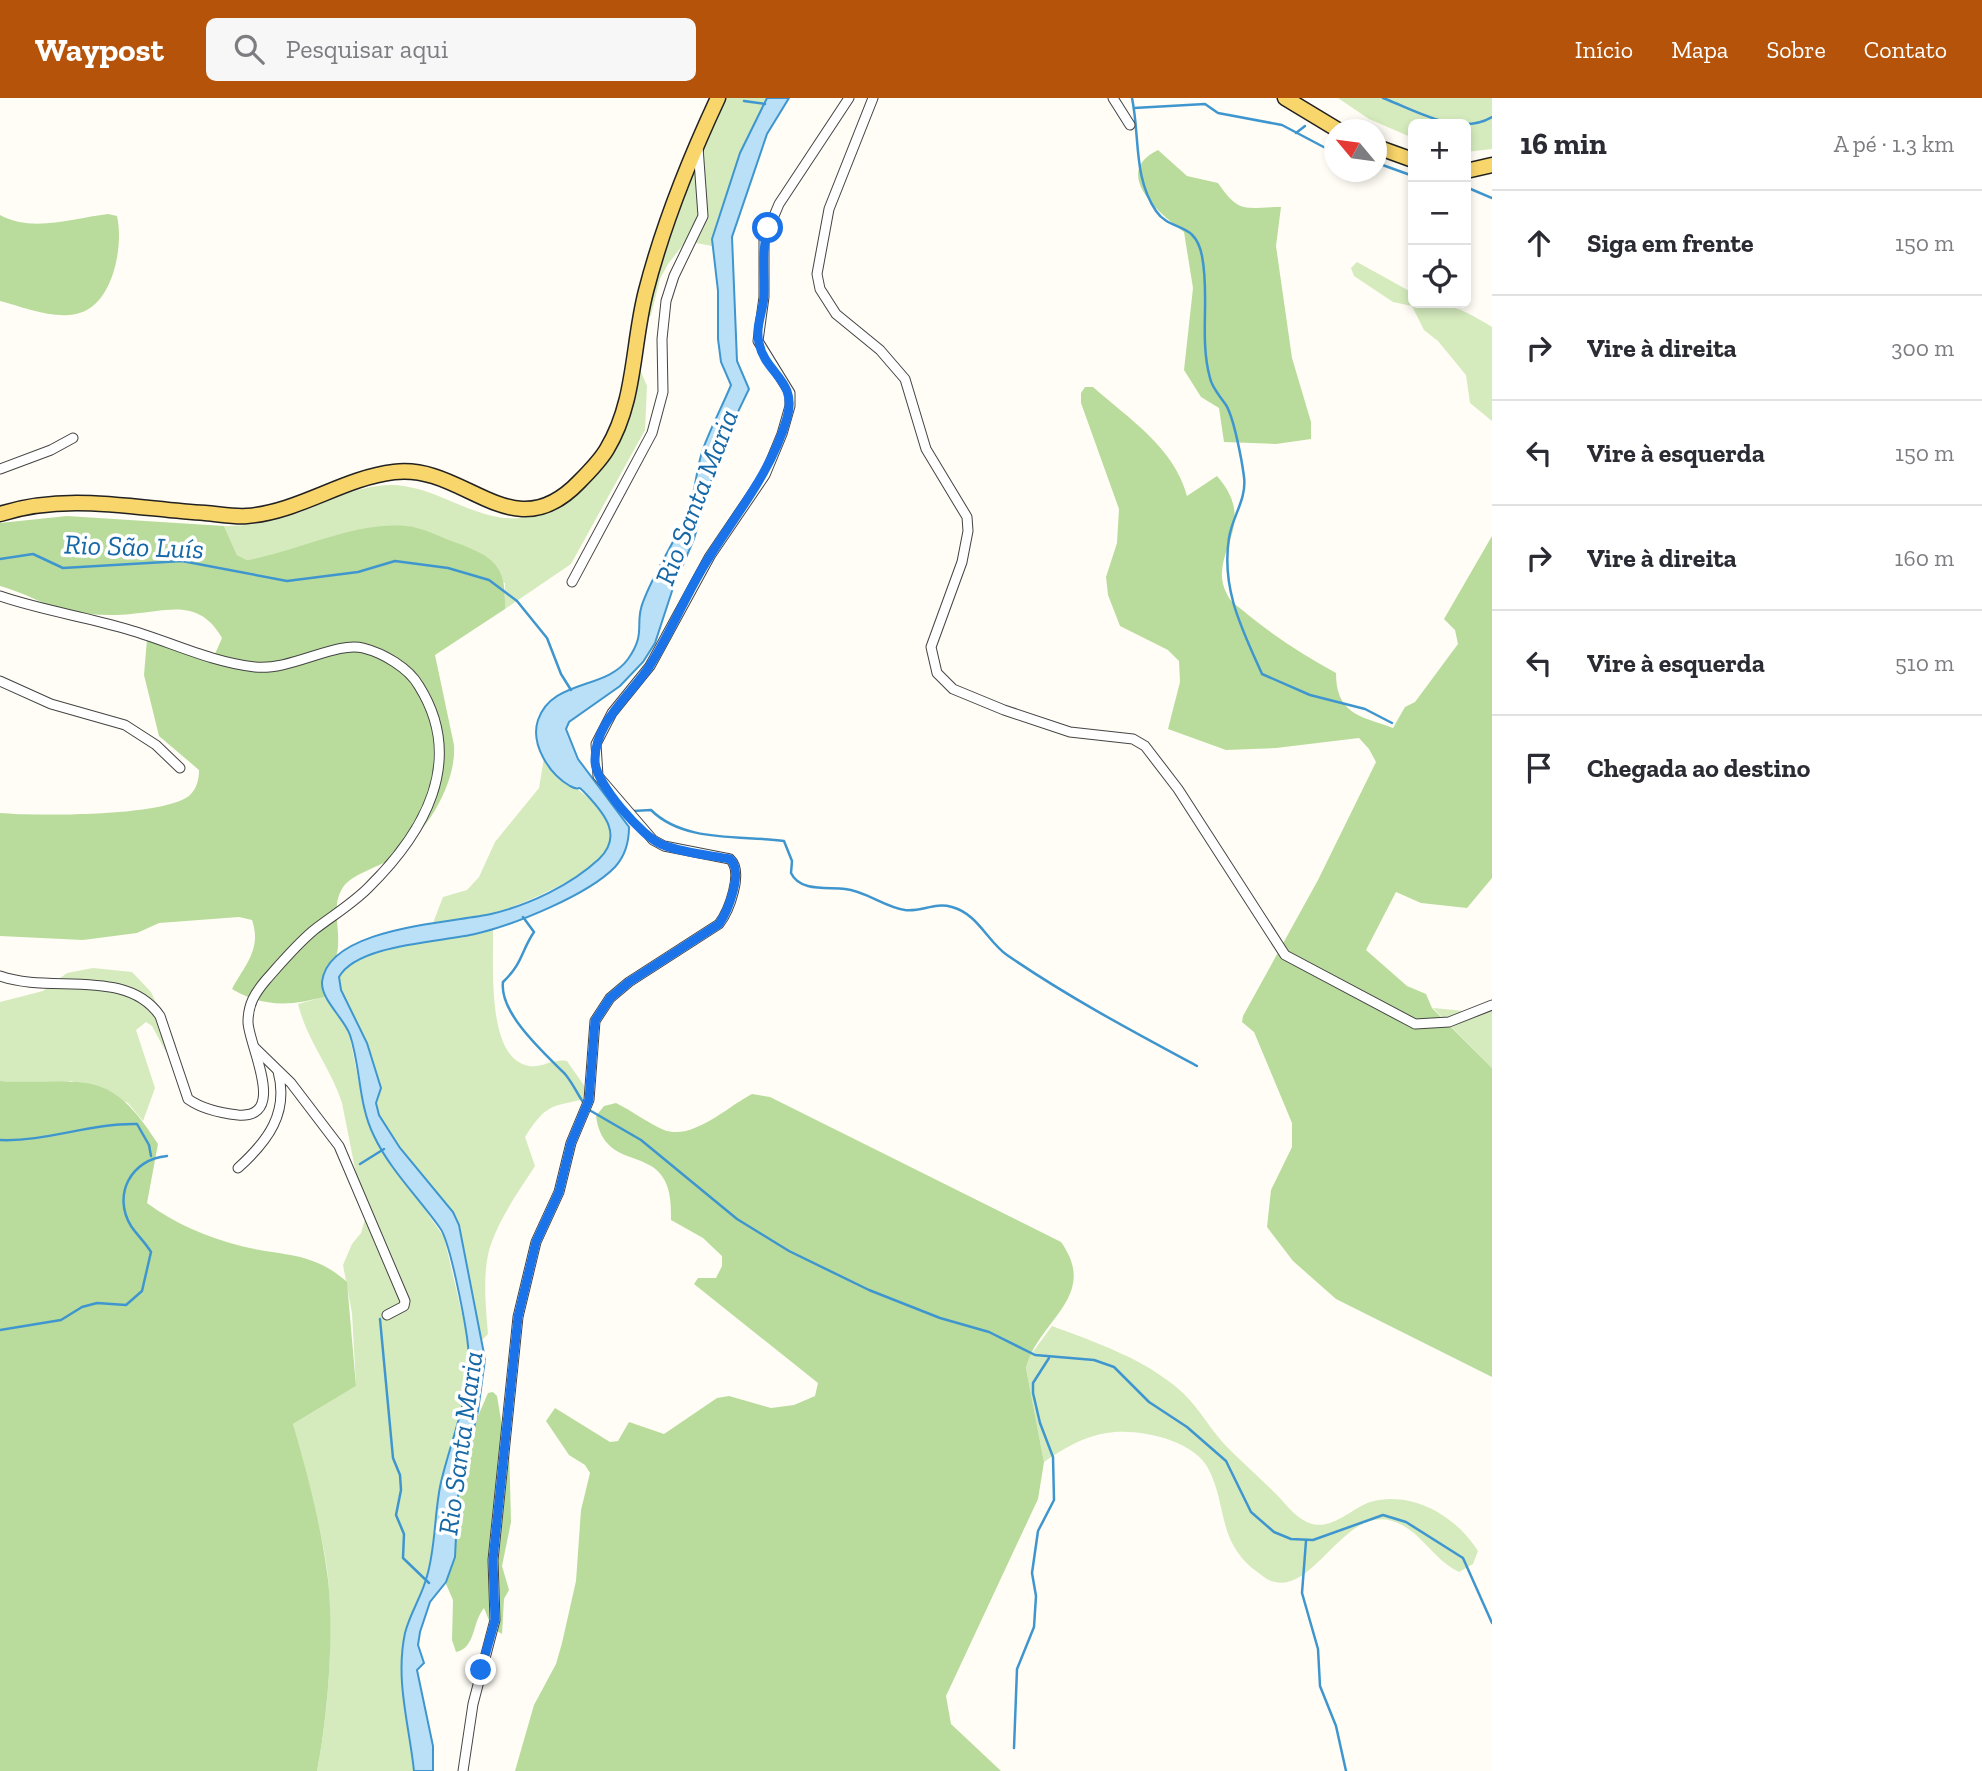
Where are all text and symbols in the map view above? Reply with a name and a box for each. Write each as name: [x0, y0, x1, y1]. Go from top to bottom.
search box: [206, 18, 696, 81]
text: Waypost: [35, 30, 164, 69]
icon: search: [230, 30, 268, 68]
text: Pesquisar aqui: [286, 33, 448, 65]
text: Início: [1575, 35, 1633, 64]
text: Mapa: [1671, 35, 1728, 64]
text: Sobre: [1766, 35, 1826, 64]
text: Contato: [1864, 35, 1947, 64]
north arrow: [1324, 119, 1387, 182]
map controls: [1408, 119, 1471, 308]
button: +: [1408, 119, 1471, 182]
text: 16 min: [1520, 126, 1607, 162]
text: A pé · 1.3 km: [1834, 130, 1954, 158]
button: −: [1408, 182, 1471, 245]
route start: [752, 212, 783, 243]
icon: ahead: [1520, 224, 1558, 262]
text: Siga em frente: [1587, 227, 1754, 259]
text: 150 m: [1895, 229, 1954, 257]
button: locate: [1408, 245, 1471, 308]
icon: right: [1520, 329, 1558, 367]
text: Vire à direita: [1587, 332, 1737, 364]
text: 300 m: [1891, 334, 1954, 362]
water label: Rio Santa Maria: [648, 405, 745, 590]
icon: left: [1520, 434, 1558, 472]
text: Vire à esquerda: [1587, 437, 1765, 469]
text: 150 m: [1895, 439, 1954, 467]
water label: Rio São Luís: [63, 528, 205, 565]
icon: right: [1520, 539, 1558, 577]
text: Vire à direita: [1587, 542, 1737, 574]
text: 160 m: [1895, 544, 1954, 572]
icon: left: [1520, 644, 1558, 682]
text: Vire à esquerda: [1587, 647, 1765, 679]
text: 510 m: [1895, 649, 1954, 677]
icon: arrive: [1520, 749, 1558, 787]
text: Chegada ao destino: [1587, 752, 1810, 784]
water label: Rio Santa Maria: [431, 1349, 490, 1537]
route end: [465, 1654, 496, 1685]

